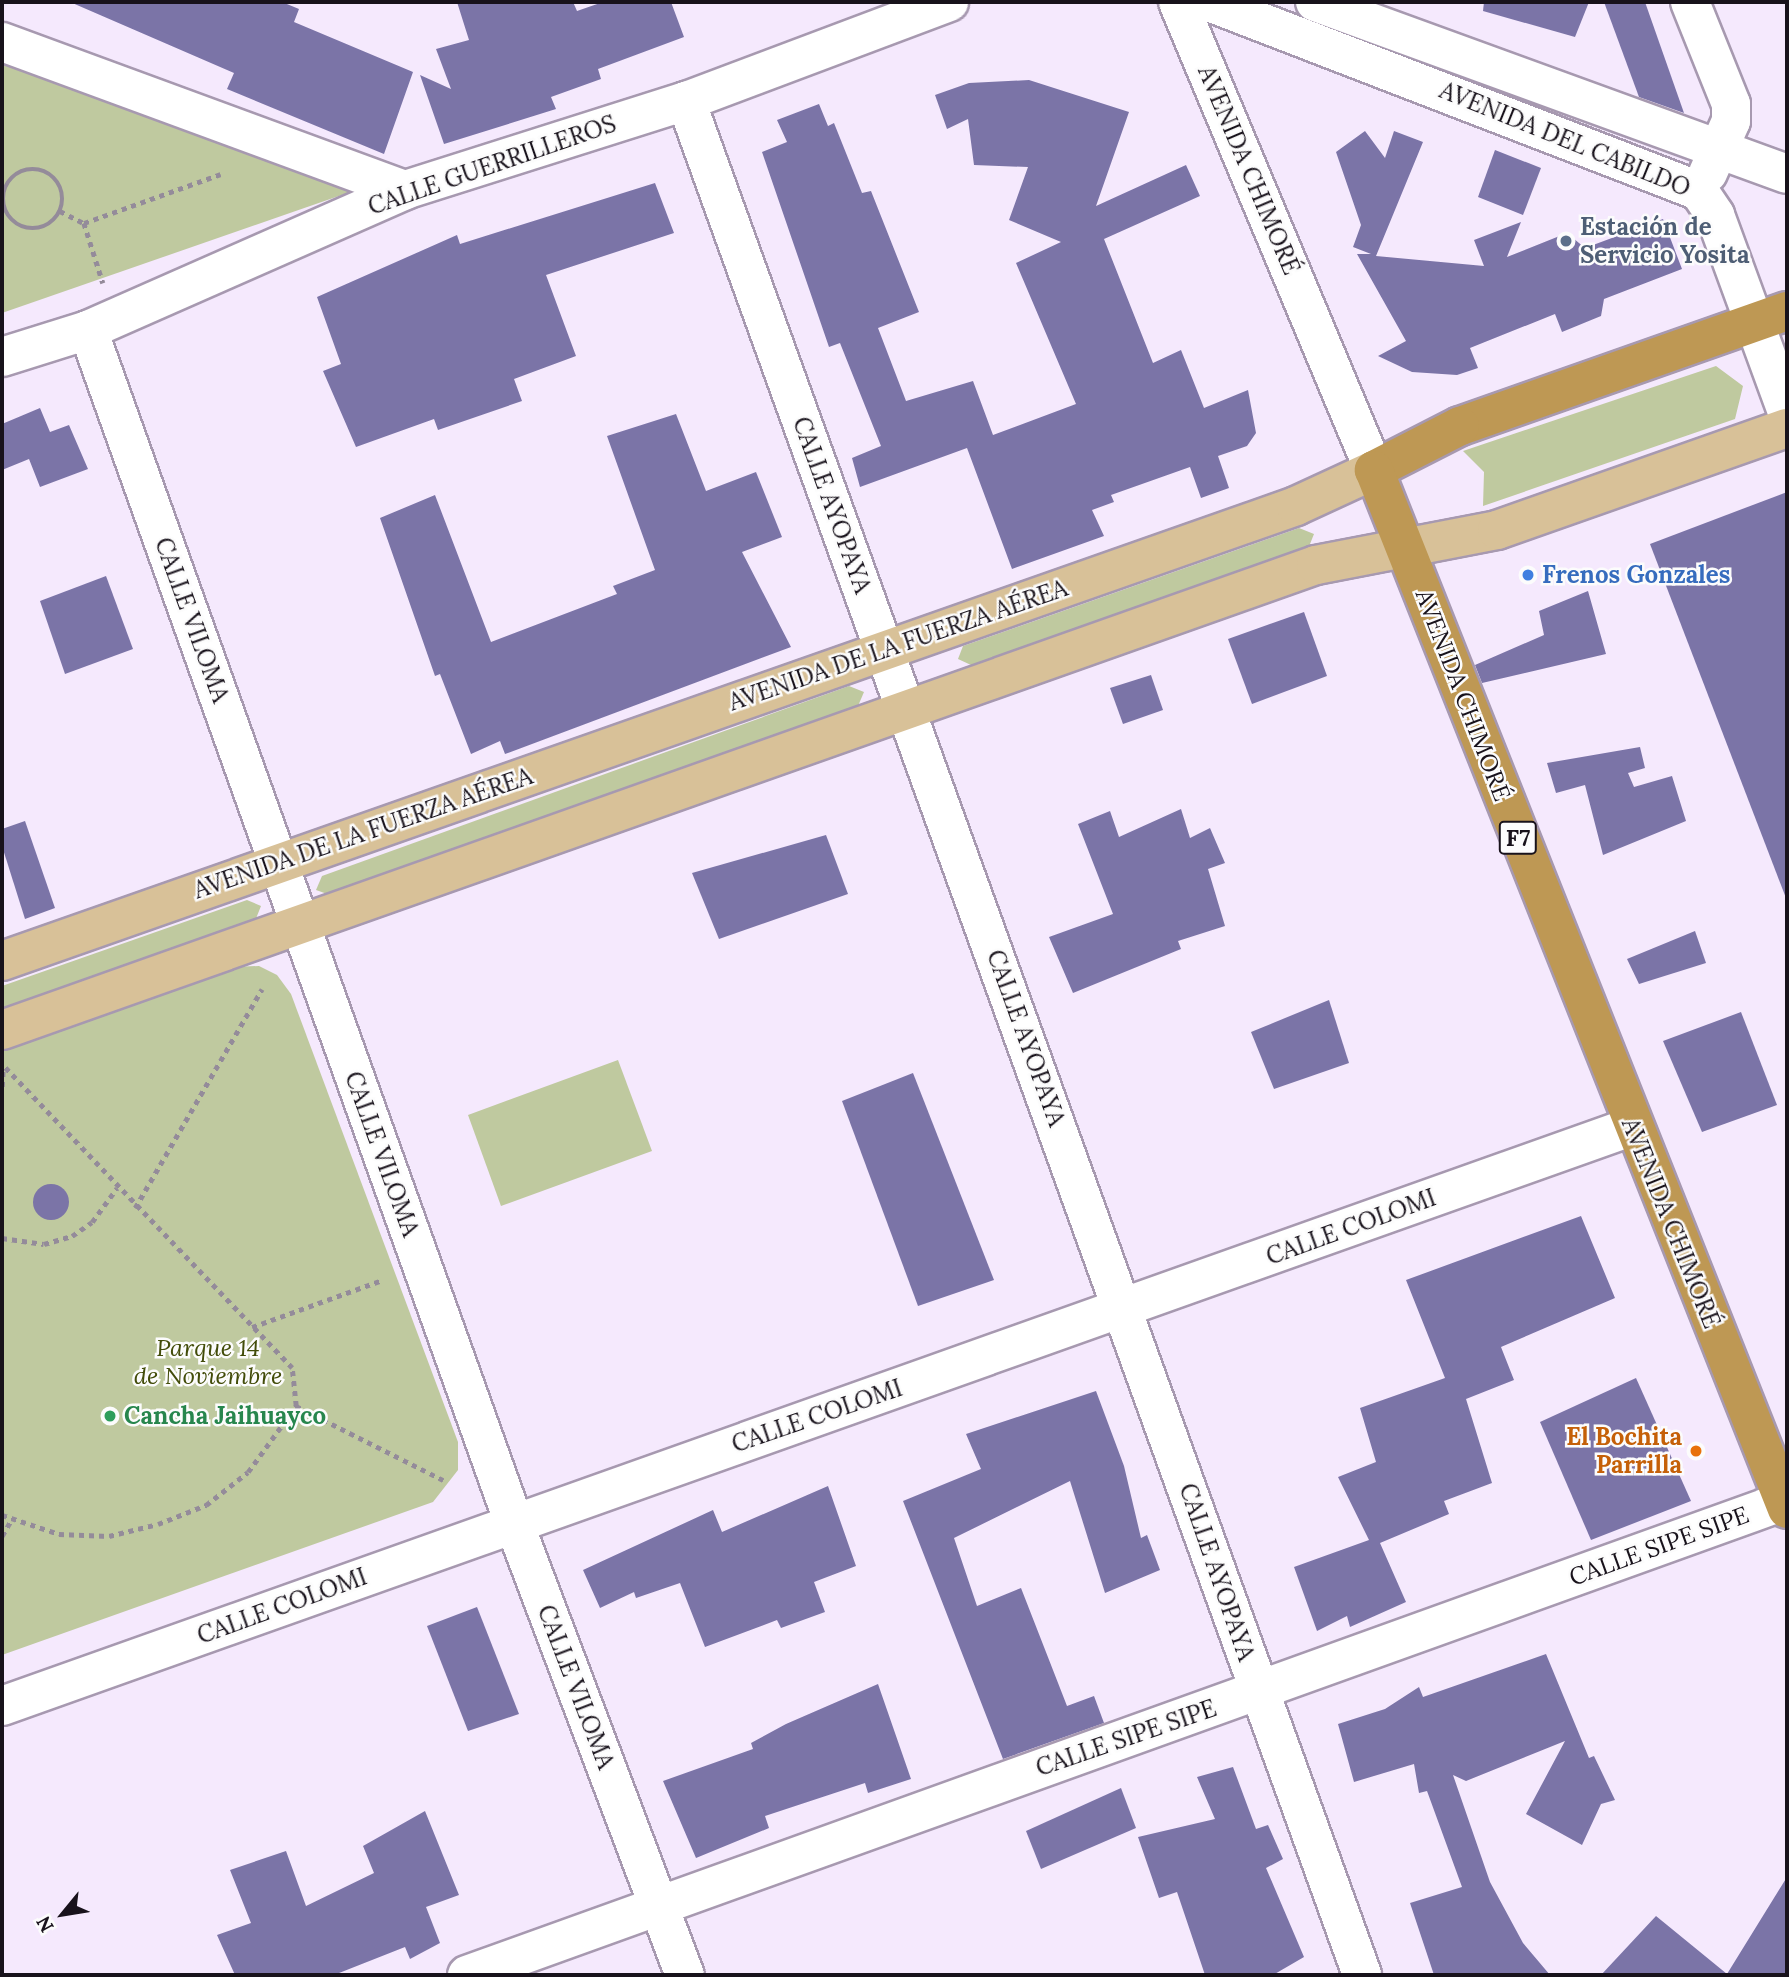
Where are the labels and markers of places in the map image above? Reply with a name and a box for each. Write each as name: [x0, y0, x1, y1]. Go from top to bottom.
place label: Estación de Servicio Yosita: [1580, 213, 1749, 269]
marker: Estación de Servicio Yosita: [1558, 233, 1574, 249]
place label: Frenos Gonzales: [1542, 561, 1730, 589]
marker: Frenos Gonzales: [1520, 567, 1536, 583]
place label: Cancha Jaihuayco: [124, 1402, 326, 1430]
marker: Cancha Jaihuayco: [102, 1408, 118, 1424]
place label: El Bochita Parrilla: [1566, 1423, 1682, 1479]
marker: El Bochita Parrilla: [1688, 1443, 1704, 1459]

